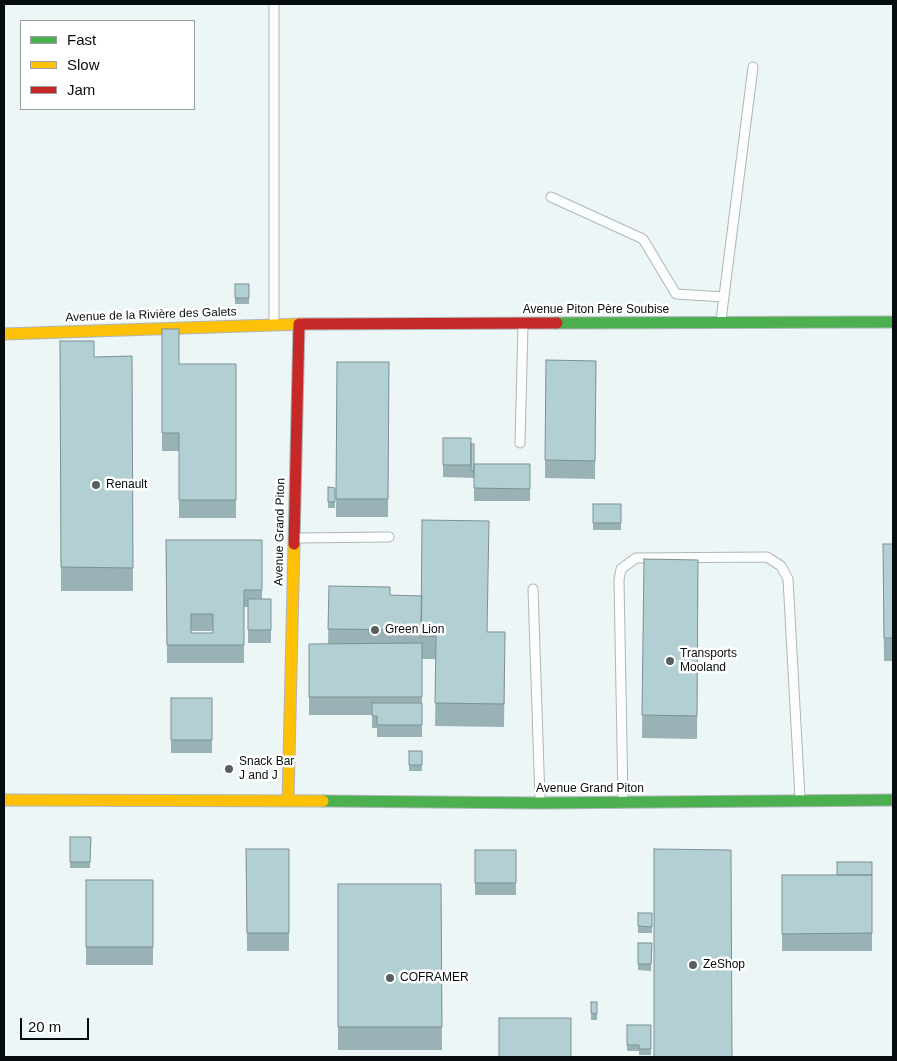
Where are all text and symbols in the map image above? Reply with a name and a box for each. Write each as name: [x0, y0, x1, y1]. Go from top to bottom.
legend: [20, 20, 195, 110]
text: Fast: [67, 31, 96, 48]
text: Slow: [67, 56, 100, 73]
text: Jam: [67, 81, 95, 98]
street label: Avenue Piton Père Soubise: [523, 303, 669, 317]
street label: Avenue de la Rivière des Galets: [65, 305, 237, 325]
place label: Renault: [106, 478, 147, 492]
street label: Avenue Grand Piton: [272, 478, 288, 586]
marker: Renault: [90, 479, 102, 491]
place label: Green Lion: [385, 623, 444, 637]
marker: Green Lion: [369, 624, 381, 636]
place label: Transports Mooland: [680, 647, 737, 675]
marker: Transports Mooland: [664, 655, 676, 667]
place label: Snack Bar J and J: [239, 755, 294, 783]
marker: Snack Bar J and J: [223, 763, 235, 775]
street label: Avenue Grand Piton: [536, 782, 644, 796]
place label: ZeShop: [703, 958, 745, 972]
marker: ZeShop: [687, 959, 699, 971]
place label: COFRAMER: [400, 971, 469, 985]
marker: COFRAMER: [384, 972, 396, 984]
scale bar: [22, 1008, 91, 1040]
text: 20 m: [28, 1018, 61, 1035]

